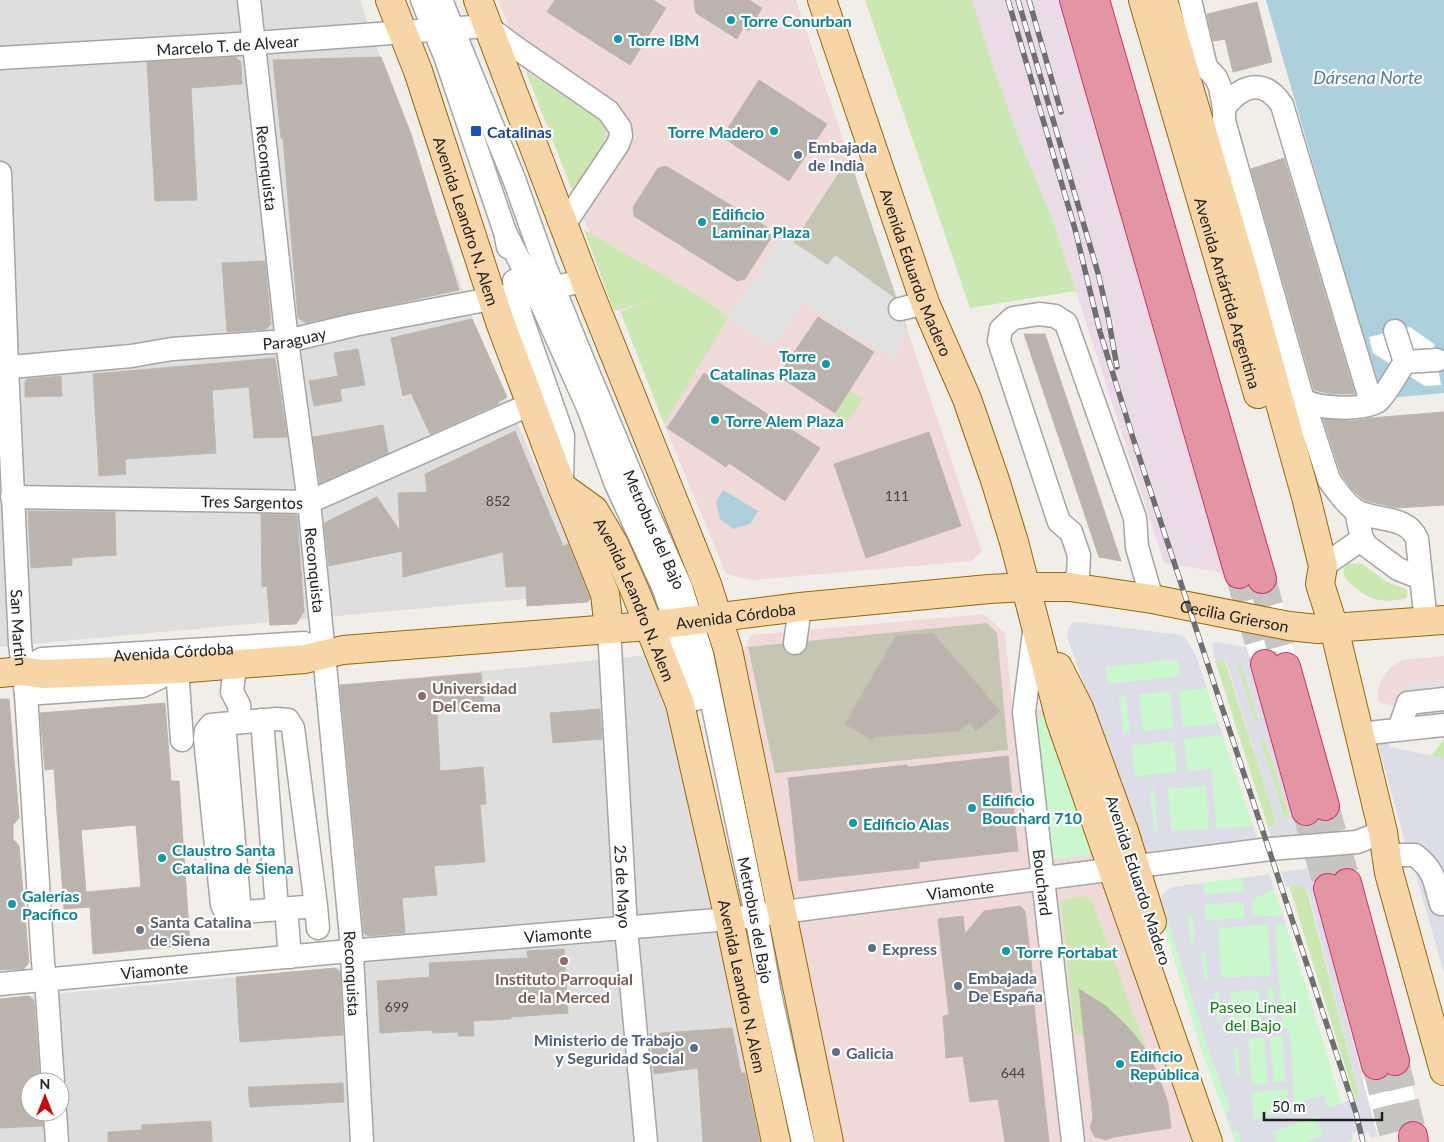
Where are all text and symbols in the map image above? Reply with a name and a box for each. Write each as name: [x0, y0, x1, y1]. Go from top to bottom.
place label: Torre Conurban: [741, 11, 852, 30]
marker: Torre Conurban: [725, 14, 737, 26]
street label: Marcelo T. de Alvear: [156, 30, 300, 58]
place label: Torre IBM: [628, 30, 699, 49]
marker: Torre IBM: [612, 33, 624, 45]
water label: Dársena Norte: [1313, 66, 1423, 88]
place label: Catalinas: [487, 122, 552, 141]
place label: Torre Madero: [667, 122, 764, 141]
street label: Reconquista: [254, 124, 282, 212]
marker: Catalinas: [469, 124, 483, 138]
marker: Torre Madero: [768, 125, 780, 137]
street label: Avenida Leandro N. Alem: [430, 134, 503, 308]
place label: Embajada de India: [808, 137, 877, 174]
marker: Embajada de India: [792, 149, 804, 161]
street label: Avenida Eduardo Madero: [877, 186, 956, 359]
street label: Avenida Antártida Argentina: [1192, 195, 1265, 391]
place label: Edificio Laminar Plaza: [712, 204, 810, 241]
marker: Edificio Laminar Plaza: [696, 216, 708, 228]
street label: Paraguay: [262, 322, 329, 352]
place label: Torre Catalinas Plaza: [710, 346, 816, 383]
marker: Torre Catalinas Plaza: [820, 358, 832, 370]
place label: Torre Alem Plaza: [725, 411, 844, 430]
marker: Torre Alem Plaza: [709, 414, 721, 426]
street label: Metrobus del Bajo: [620, 467, 690, 592]
house number: 111: [885, 487, 909, 504]
street label: Tres Sargentos: [201, 491, 303, 511]
house number: 852: [486, 492, 510, 509]
street label: Avenida Leandro N. Alem: [591, 514, 679, 684]
street label: Reconquista: [302, 526, 329, 614]
street label: San Martín: [8, 589, 32, 667]
street label: Cecilia Grierson: [1179, 595, 1291, 635]
street label: Avenida Córdoba: [675, 598, 797, 632]
street label: Avenida Córdoba: [113, 638, 234, 664]
place label: Universidad Del Cema: [432, 678, 517, 715]
marker: Universidad Del Cema: [416, 690, 428, 702]
place label: Edificio Bouchard 710: [982, 790, 1082, 827]
street label: Avenida Eduardo Madero: [1103, 793, 1175, 967]
marker: Edificio Bouchard 710: [966, 802, 978, 814]
place label: Edificio Alas: [863, 814, 949, 833]
marker: Edificio Alas: [847, 817, 859, 829]
place label: Claustro Santa Catalina de Siena: [172, 840, 294, 877]
street label: 25 de Mayo: [612, 844, 636, 929]
street label: Bouchard: [1030, 848, 1057, 917]
marker: Claustro Santa Catalina de Siena: [156, 852, 168, 864]
street label: Metrobus del Bajo: [735, 855, 777, 985]
street label: Viamonte: [925, 875, 995, 903]
place label: Galerías Pacífico: [22, 886, 79, 923]
street label: Avenida Leandro N. Alem: [715, 897, 771, 1075]
marker: Galerías Pacífico: [6, 898, 18, 910]
place label: Santa Catalina de Siena: [150, 912, 252, 949]
street label: Viamonte: [523, 921, 592, 946]
marker: Santa Catalina de Siena: [134, 924, 146, 936]
street label: Reconquista: [341, 930, 365, 1017]
place label: Express: [882, 939, 937, 958]
marker: Express: [866, 942, 878, 954]
place label: Torre Fortabat: [1016, 942, 1118, 961]
marker: Torre Fortabat: [1000, 945, 1012, 957]
marker: Instituto Parroquial de la Merced: [558, 955, 570, 967]
street label: Viamonte: [120, 957, 189, 982]
place label: Embajada De España: [968, 968, 1043, 1005]
place label: Instituto Parroquial de la Merced: [495, 969, 633, 1006]
marker: Embajada De España: [952, 980, 964, 992]
park label: Paseo Lineal del Bajo: [1209, 997, 1297, 1034]
house number: 699: [385, 998, 409, 1015]
place label: Ministerio de Trabajo y Seguridad Social: [534, 1030, 684, 1067]
marker: Ministerio de Trabajo y Seguridad Social: [688, 1042, 700, 1054]
place label: Galicia: [846, 1043, 894, 1062]
marker: Galicia: [830, 1046, 842, 1058]
place label: Edificio República: [1130, 1046, 1199, 1083]
marker: Edificio República: [1114, 1058, 1126, 1070]
house number: 644: [1001, 1064, 1025, 1081]
north arrow: [20, 1072, 70, 1122]
text: N: [40, 1075, 50, 1092]
scale bar: [1264, 1090, 1382, 1122]
text: 50 m: [1272, 1097, 1306, 1115]

